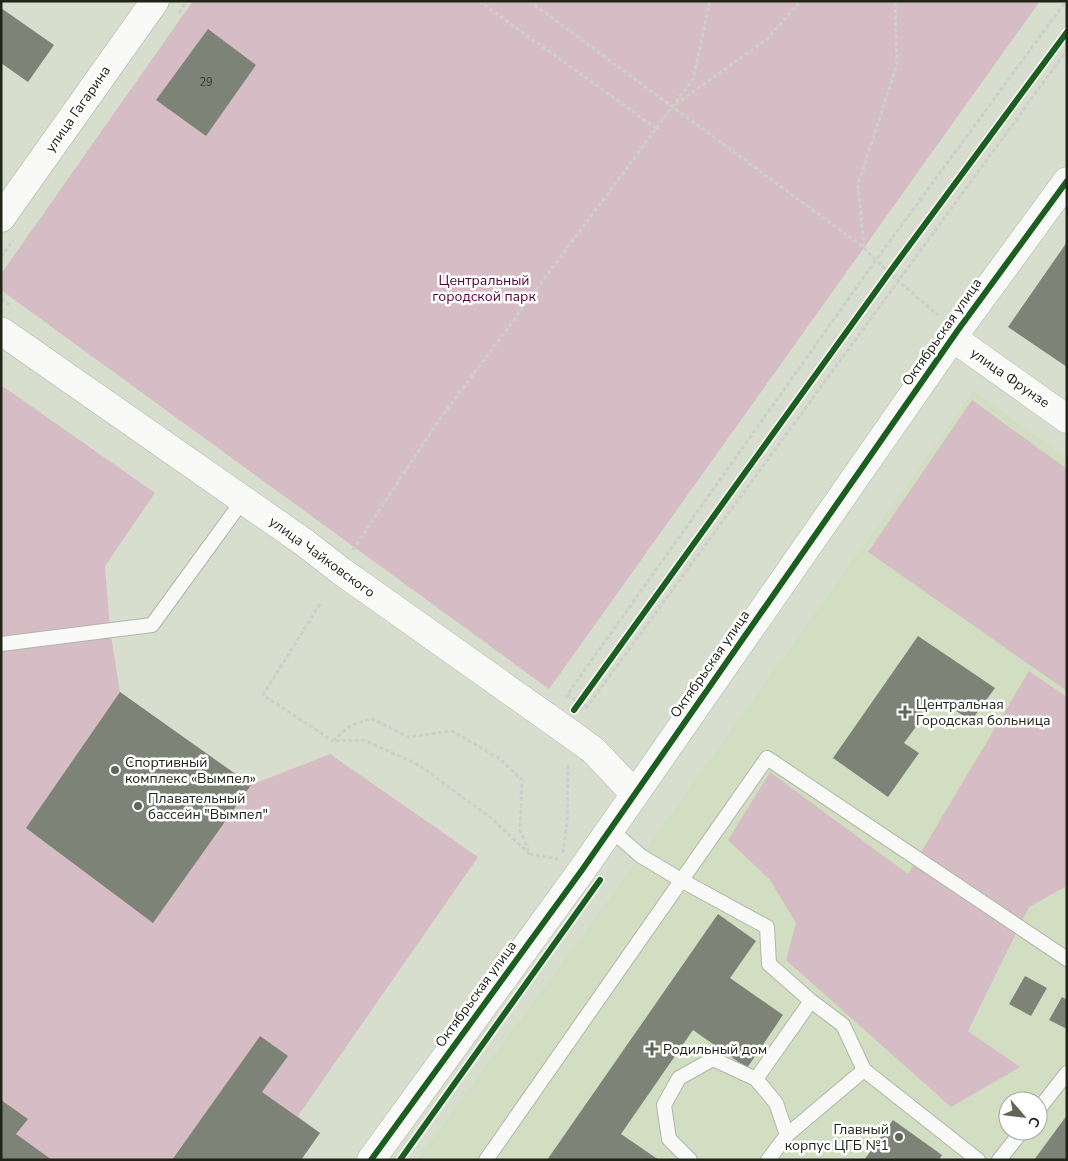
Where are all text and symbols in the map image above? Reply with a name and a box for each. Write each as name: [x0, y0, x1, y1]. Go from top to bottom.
street label: улица Гагарина: [41, 62, 115, 156]
house number: 29: [199, 75, 213, 90]
park label: Центральный городской парк: [432, 271, 536, 306]
street label: Октябрьская улица: [898, 274, 986, 390]
street label: улица Фрунзе: [967, 344, 1053, 412]
street label: улица Чайковского: [265, 512, 379, 602]
street label: Октябрьская улица: [666, 606, 754, 722]
place label: Центральная Городская больница: [916, 695, 1051, 730]
marker: Центральная Городская больница: [898, 705, 912, 719]
place label: Спортивный комплекс «Вымпел»: [125, 753, 256, 788]
marker: Спортивный комплекс «Вымпел»: [109, 764, 121, 776]
place label: Плавательный бассейн "Вымпел": [148, 789, 268, 824]
marker: Плавательный бассейн "Вымпел": [132, 800, 144, 812]
street label: Октябрьская улица: [431, 937, 521, 1051]
place label: Родильный дом: [663, 1040, 767, 1059]
marker: Родильный дом: [645, 1042, 659, 1056]
north arrow: [998, 1091, 1048, 1141]
text: С: [1023, 1113, 1045, 1131]
place label: Главный корпус ЦГБ №1: [785, 1120, 889, 1155]
marker: Главный корпус ЦГБ №1: [893, 1131, 905, 1143]

